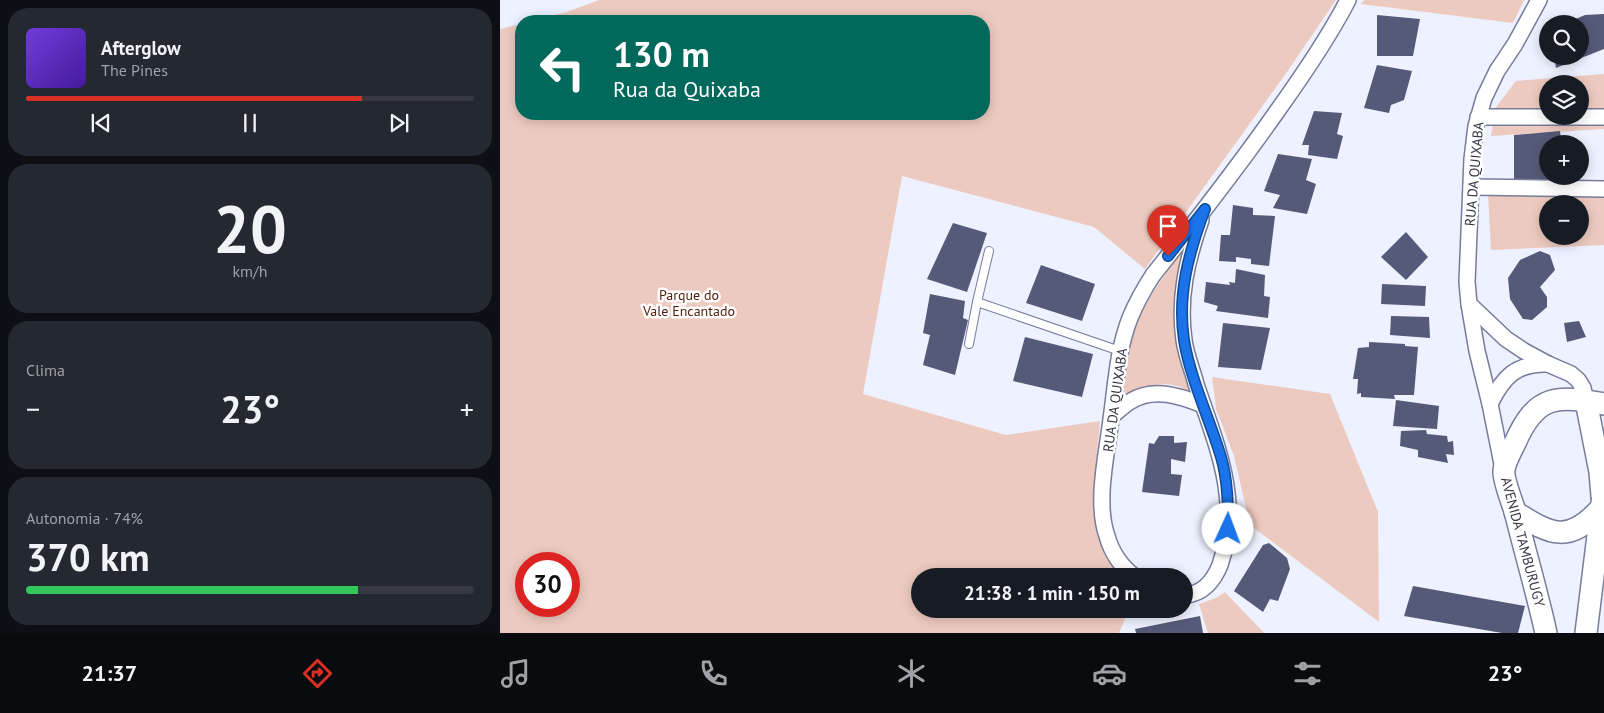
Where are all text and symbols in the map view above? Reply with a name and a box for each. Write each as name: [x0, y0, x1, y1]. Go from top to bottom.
map controls: [1539, 15, 1589, 245]
button: search: [1539, 15, 1589, 65]
text: 130 m: [613, 31, 710, 77]
icon: left: [530, 35, 595, 100]
text: Afterglow: [101, 36, 181, 60]
text: The Pines: [101, 60, 168, 80]
text: Rua da Quixaba: [613, 75, 761, 103]
button: layers: [1539, 75, 1589, 125]
icon: previous: [87, 109, 115, 137]
icon: pause: [236, 109, 264, 137]
icon: next: [385, 109, 413, 137]
street label: RUA DA QUIXABA: [1460, 120, 1488, 227]
button: +: [1539, 135, 1589, 185]
text: 20: [213, 186, 287, 270]
button: −: [1539, 195, 1589, 245]
pin: [1147, 205, 1189, 256]
icon: arrive: [1154, 212, 1182, 240]
text: km/h: [232, 261, 268, 281]
park label: Parque do Vale Encantado: [642, 286, 735, 320]
street label: RUA DA QUIXABA: [1099, 346, 1131, 453]
text: Clima: [26, 360, 65, 380]
text: 23°: [220, 384, 280, 433]
text: −: [26, 390, 40, 427]
text: +: [460, 390, 474, 427]
street label: AVENIDA TAMBURUGY: [1497, 475, 1549, 609]
position arrow: [1201, 502, 1253, 554]
text: Autonomia · 74%: [26, 508, 143, 528]
text: 370 km: [26, 532, 150, 581]
speed limit sign: 30: [515, 552, 580, 617]
text: 21:38 · 1 min · 150 m: [964, 581, 1140, 605]
icon: directions: [300, 656, 335, 691]
icon: music: [498, 656, 533, 691]
icon: phone: [696, 656, 731, 691]
icon: climate: [894, 656, 929, 691]
icon: car: [1092, 656, 1127, 691]
icon: filters: [1290, 656, 1325, 691]
text: 21:37: [81, 659, 137, 687]
text: 23°: [1488, 659, 1522, 687]

